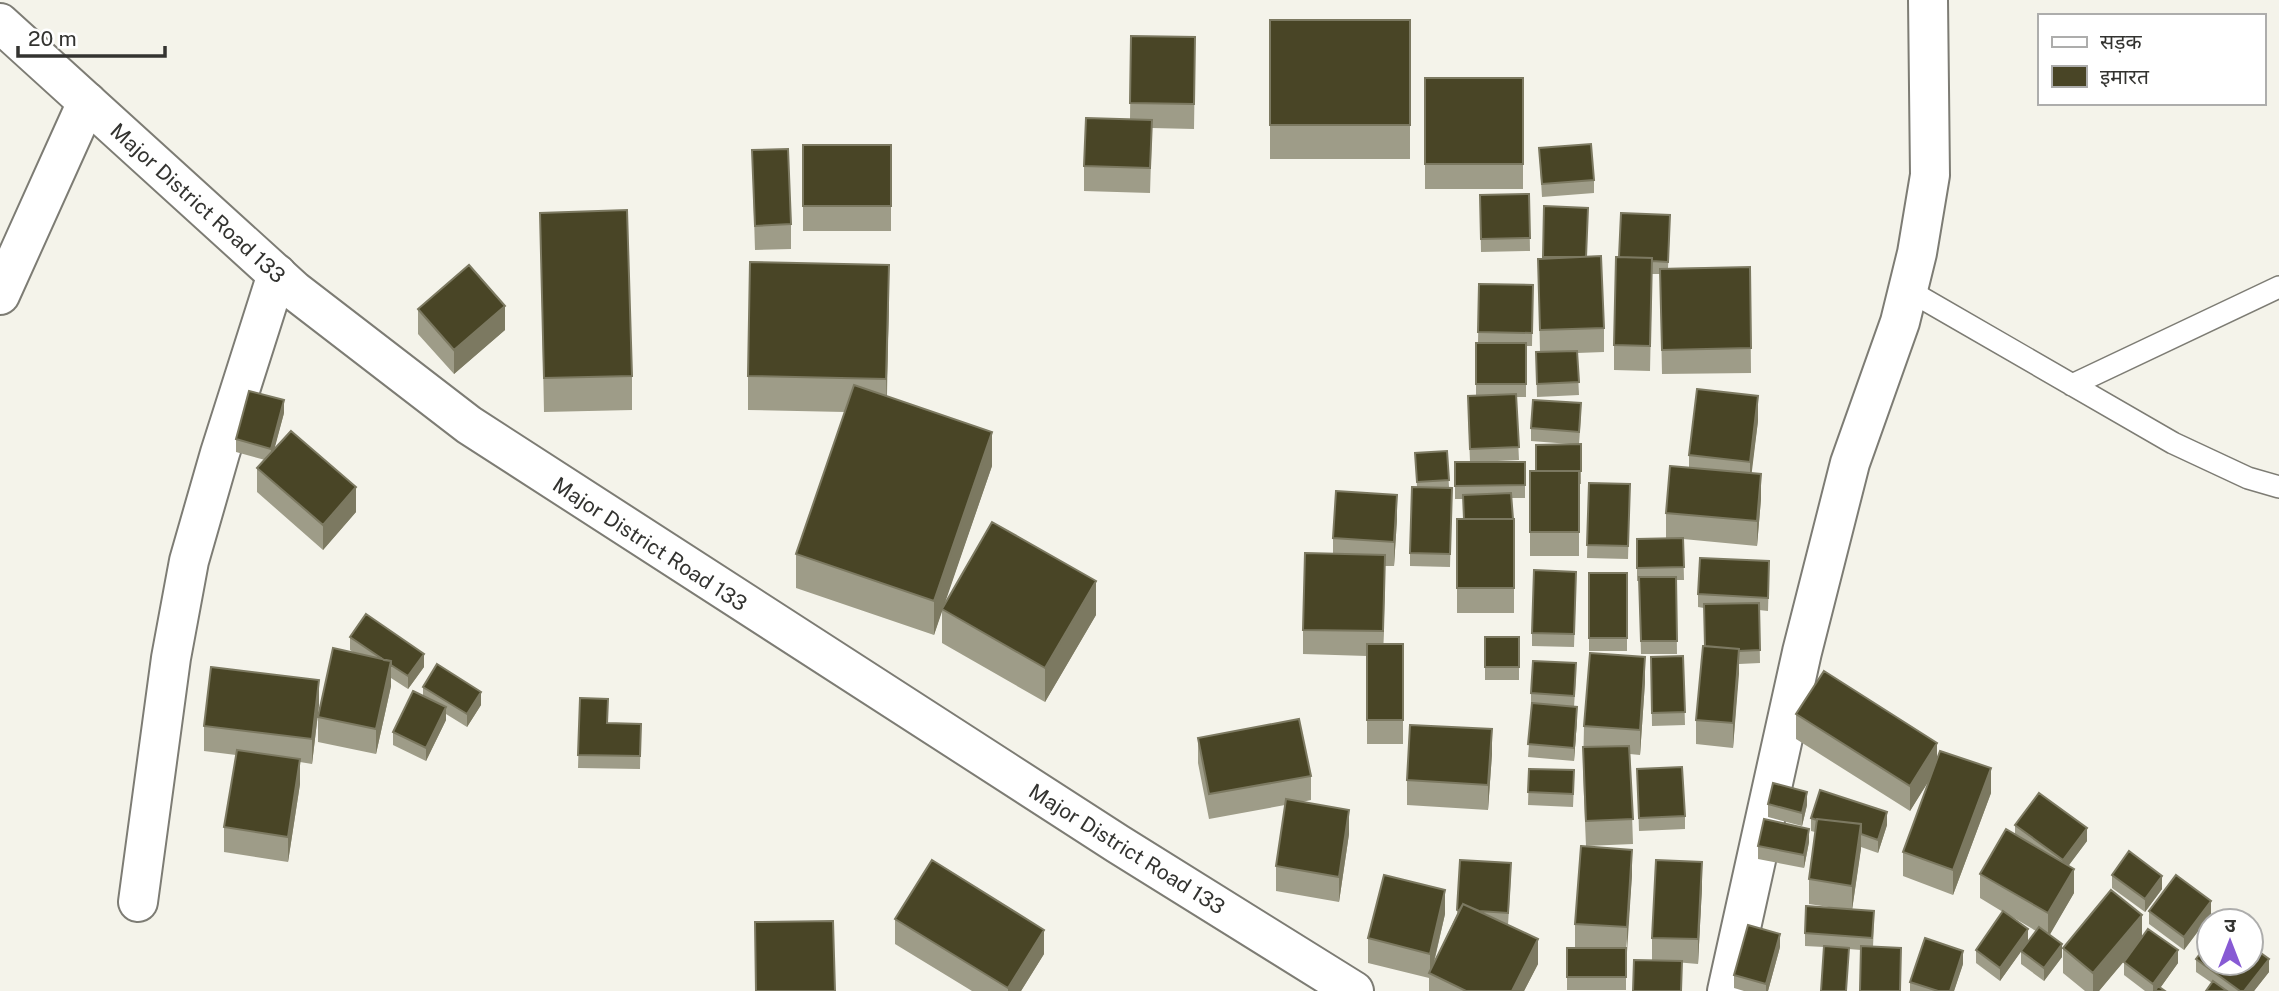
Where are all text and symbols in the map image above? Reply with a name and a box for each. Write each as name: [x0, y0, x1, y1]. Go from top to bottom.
scale bar: [18, 14, 164, 58]
legend: [2038, 14, 2265, 105]
text: 20 m: [28, 26, 77, 51]
text: सड़क: [2100, 29, 2142, 54]
text: इमारत: [2100, 64, 2150, 89]
street label: Major District Road 133: [105, 118, 291, 288]
street label: Major District Road 133: [548, 472, 752, 616]
street label: Major District Road 133: [1024, 778, 1230, 920]
north arrow: [2195, 907, 2265, 977]
text: उ: [2224, 914, 2236, 936]

